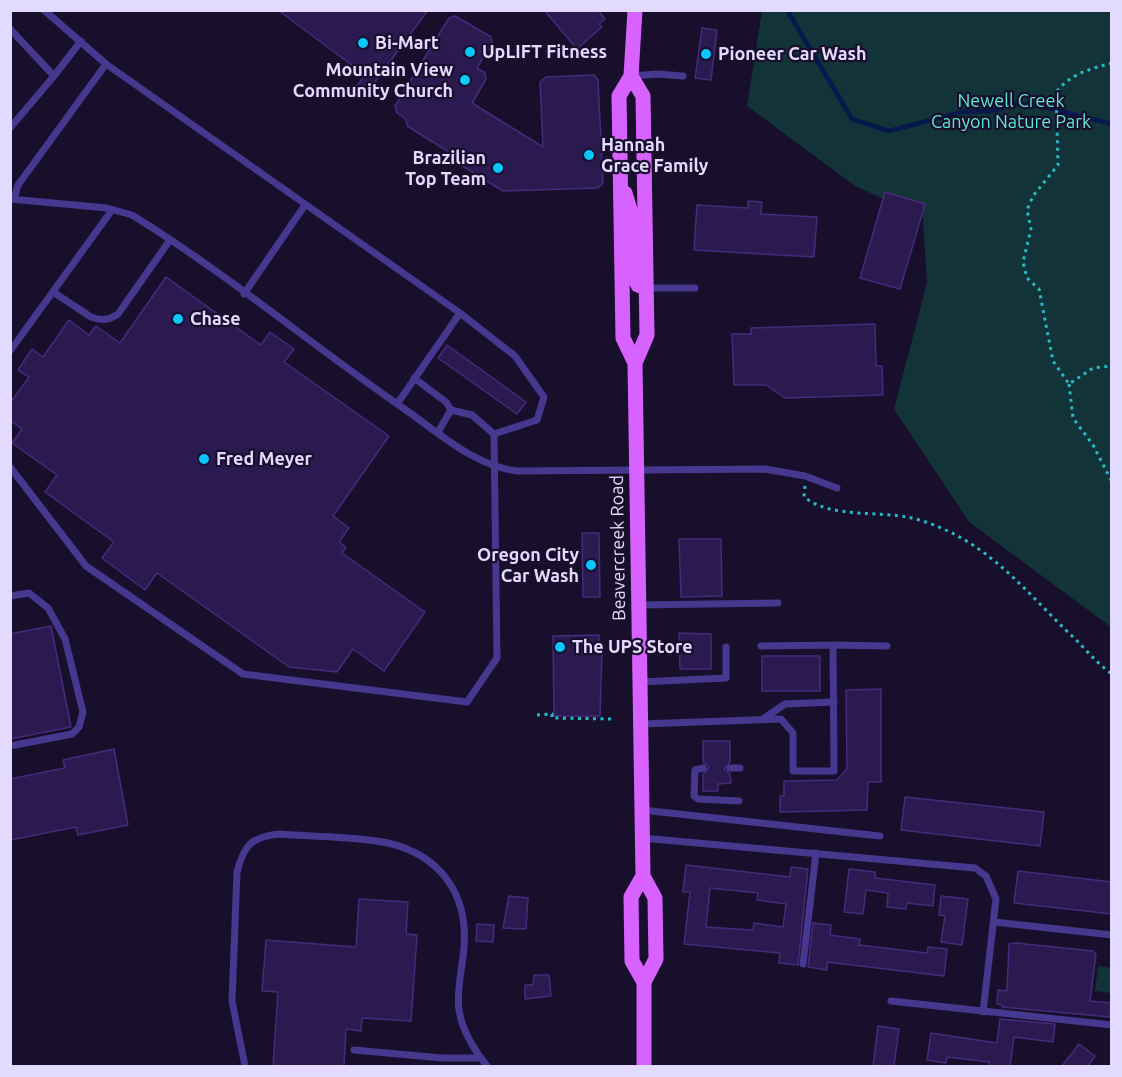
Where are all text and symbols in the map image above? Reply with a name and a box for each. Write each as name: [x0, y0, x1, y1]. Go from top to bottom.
place label: Bi-Mart: [375, 32, 439, 54]
marker: Bi-Mart: [356, 36, 370, 50]
place label: UpLIFT Fitness: [482, 41, 607, 63]
place label: Pioneer Car Wash: [718, 43, 867, 65]
marker: UpLIFT Fitness: [463, 45, 477, 59]
marker: Pioneer Car Wash: [699, 47, 713, 61]
place label: Mountain View Community Church: [293, 59, 453, 101]
marker: Mountain View Community Church: [458, 73, 472, 87]
park label: Newell Creek Canyon Nature Park: [931, 90, 1091, 132]
place label: Hannah Grace Family: [601, 134, 708, 176]
place label: Brazilian Top Team: [405, 147, 486, 190]
marker: Hannah Grace Family: [582, 148, 596, 162]
marker: Brazilian Top Team: [491, 161, 505, 175]
place label: Chase: [190, 308, 241, 330]
marker: Chase: [171, 312, 185, 326]
place label: Fred Meyer: [216, 448, 312, 470]
marker: Fred Meyer: [197, 452, 211, 466]
street label: Beavercreek Road: [606, 475, 630, 621]
place label: Oregon City Car Wash: [477, 544, 579, 586]
marker: Oregon City Car Wash: [584, 558, 598, 572]
place label: The UPS Store: [572, 636, 693, 658]
marker: The UPS Store: [553, 640, 567, 654]

